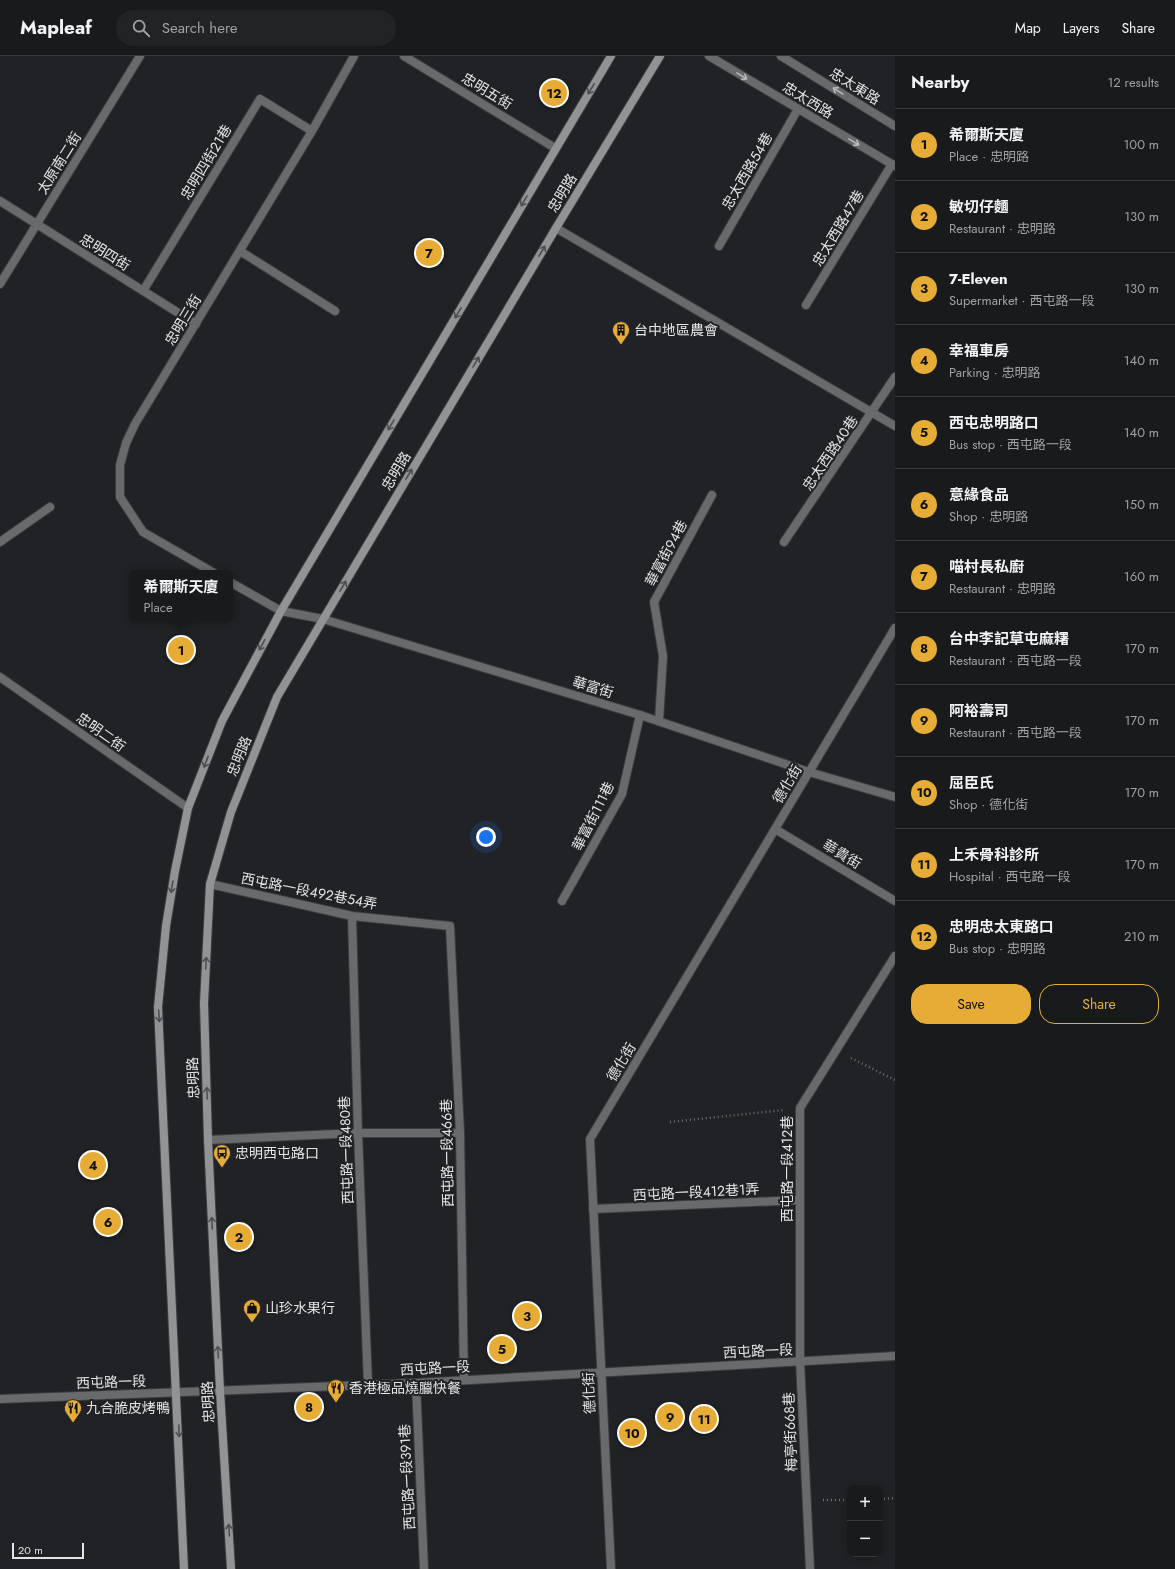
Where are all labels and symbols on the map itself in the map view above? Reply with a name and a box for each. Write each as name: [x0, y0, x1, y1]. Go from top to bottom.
street label: 忠太東路: [826, 63, 884, 109]
street label: 忠明五街: [458, 68, 516, 114]
one-way arrow: [736, 72, 748, 80]
street label: 忠太西路: [779, 77, 837, 123]
pin: 12: [541, 78, 567, 108]
one-way arrow: [586, 83, 594, 95]
one-way arrow: [832, 87, 844, 95]
street label: 忠明四街21巷: [176, 121, 236, 203]
street label: 太原南二街: [32, 128, 86, 198]
street label: 忠太西路54巷: [717, 129, 777, 213]
one-way arrow: [848, 138, 859, 146]
street label: 忠明路: [543, 170, 581, 216]
street label: 忠太西路47巷: [807, 186, 869, 270]
one-way arrow: [519, 195, 527, 207]
street label: 忠明四街: [76, 229, 134, 275]
pin: 7: [416, 238, 442, 268]
one-way arrow: [539, 245, 547, 257]
street label: 忠明三街: [160, 291, 206, 349]
one-way arrow: [453, 307, 461, 319]
building icon: 台中地區農會: [611, 320, 631, 345]
place label: 台中地區農會: [634, 320, 718, 340]
one-way arrow: [472, 356, 480, 368]
street label: 忠太西路40巷: [798, 412, 862, 494]
one-way arrow: [387, 419, 395, 431]
street label: 忠明路: [377, 448, 415, 494]
one-way arrow: [406, 468, 414, 480]
street label: 華富街94巷: [640, 516, 692, 590]
one-way arrow: [339, 580, 347, 592]
pin: 1: [168, 635, 194, 665]
one-way arrow: [258, 639, 266, 651]
street label: 華富街: [570, 671, 616, 703]
street label: 忠明二街: [72, 708, 130, 756]
street label: 忠明路: [222, 733, 256, 779]
one-way arrow: [202, 755, 210, 767]
street label: 德化街: [768, 761, 806, 807]
street label: 華富街111巷: [567, 778, 619, 854]
your location: [476, 827, 496, 847]
street label: 華貴街: [819, 835, 865, 873]
street label: 西屯路一段492巷54弄: [239, 868, 379, 914]
one-way arrow: [168, 880, 176, 893]
one-way arrow: [202, 957, 210, 970]
one-way arrow: [155, 1009, 162, 1022]
street label: 德化街: [602, 1039, 640, 1085]
street label: 忠明路: [182, 1057, 204, 1099]
one-way arrow: [203, 1087, 210, 1100]
street label: 西屯路一段480巷: [334, 1096, 358, 1204]
street label: 西屯路一段466巷: [436, 1099, 458, 1207]
street label: 西屯路一段412巷: [777, 1116, 797, 1222]
bus stop icon: 忠明西屯路口: [212, 1143, 232, 1168]
place label: 忠明西屯路口: [235, 1143, 319, 1163]
pin: 4: [80, 1150, 106, 1180]
street label: 西屯路一段412巷1弄: [632, 1179, 760, 1205]
pin: 6: [95, 1207, 121, 1237]
one-way arrow: [208, 1217, 216, 1230]
pin: 2: [226, 1222, 252, 1252]
shop icon: 山珍水果行: [242, 1298, 262, 1323]
place label: 山珍水果行: [265, 1298, 335, 1318]
pin: 3: [514, 1301, 540, 1331]
pin: 5: [489, 1334, 515, 1364]
street label: 西屯路一段: [723, 1339, 793, 1363]
one-way arrow: [215, 1346, 222, 1359]
street label: 西屯路一段: [400, 1356, 470, 1380]
street label: 西屯路一段: [76, 1371, 146, 1393]
street label: 德化街: [578, 1372, 600, 1414]
restaurant icon: 香港極品燒臘快餐: [326, 1378, 346, 1403]
place label: 香港極品燒臘快餐: [349, 1378, 461, 1398]
street label: 忠明路: [197, 1381, 219, 1423]
pin: 8: [296, 1392, 322, 1422]
street label: 梅亭街668巷: [779, 1392, 801, 1472]
restaurant icon: 九合脆皮烤鴨: [63, 1398, 83, 1423]
place label: 九合脆皮烤鴨: [86, 1398, 170, 1418]
pin: 9: [657, 1402, 683, 1432]
pin: 11: [691, 1404, 717, 1434]
pin: 10: [619, 1418, 645, 1448]
one-way arrow: [175, 1424, 183, 1437]
street label: 西屯路一段391巷: [394, 1424, 420, 1530]
one-way arrow: [225, 1524, 232, 1537]
scale bar: [12, 1541, 84, 1560]

